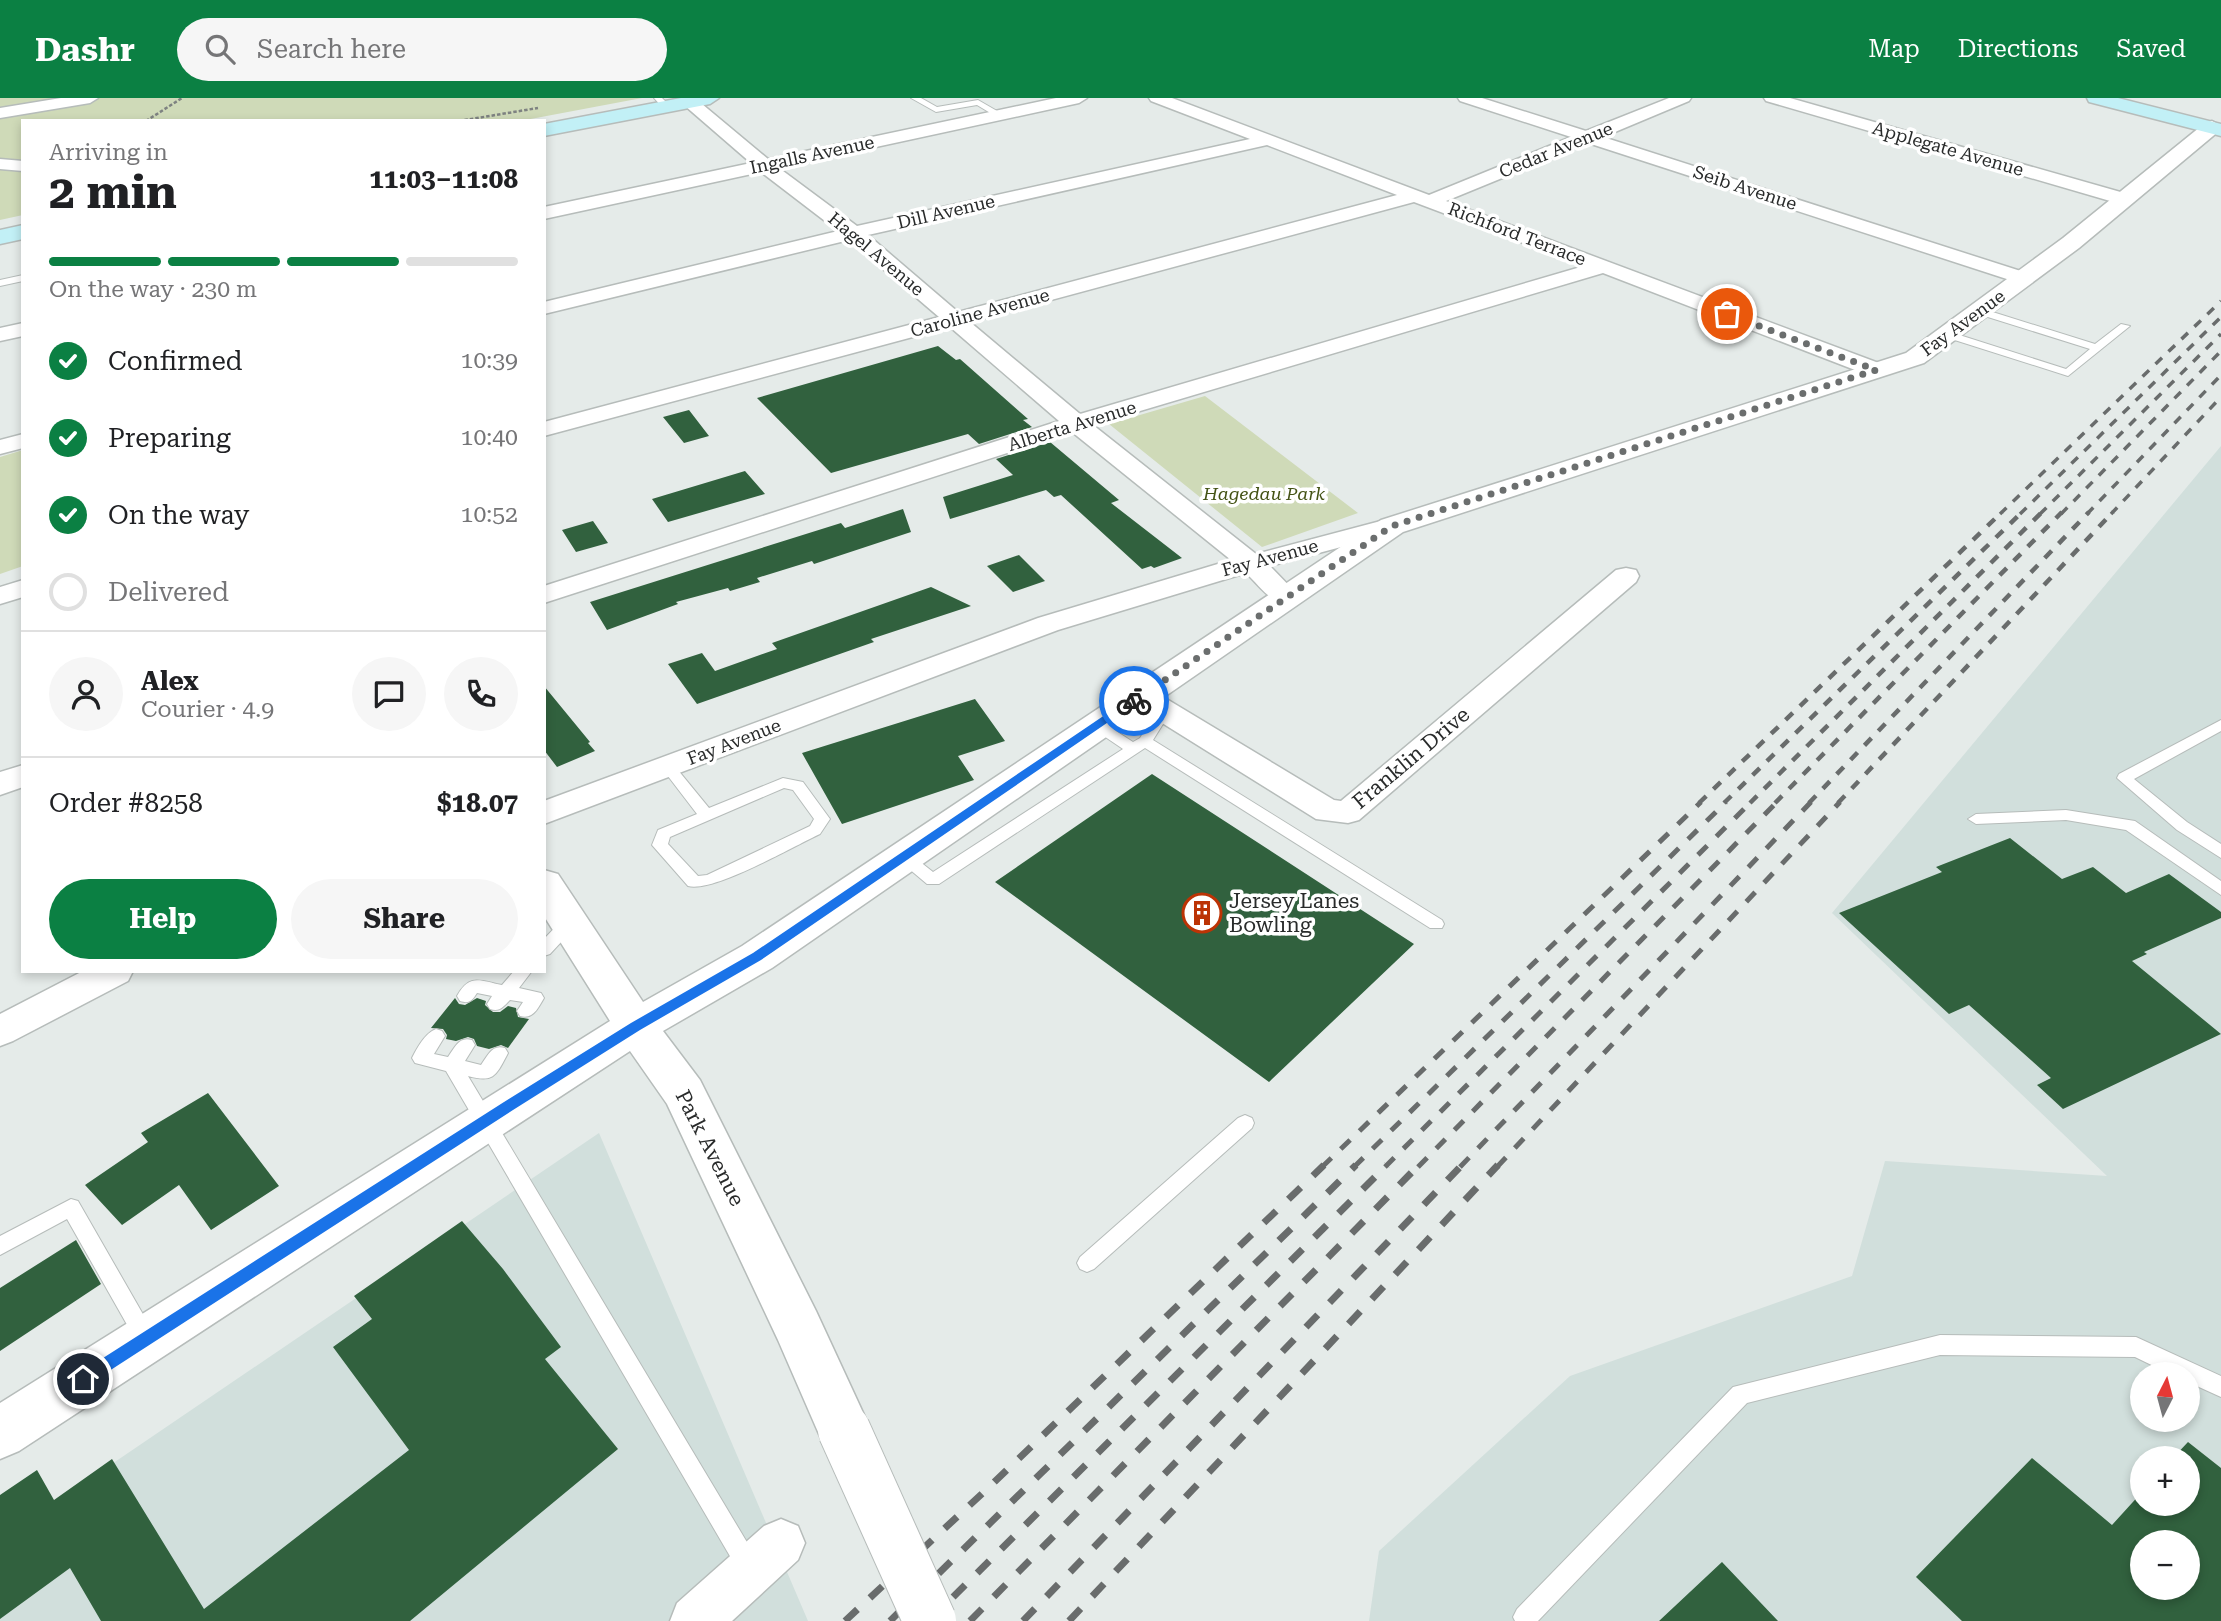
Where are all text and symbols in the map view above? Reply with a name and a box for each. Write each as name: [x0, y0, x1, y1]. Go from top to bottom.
search box: [177, 18, 667, 81]
text: Dashr: [35, 30, 135, 69]
icon: search: [201, 30, 239, 68]
text: Search here: [257, 34, 406, 64]
text: Map: [1868, 35, 1920, 63]
text: Directions: [1958, 35, 2078, 63]
text: Saved: [2116, 35, 2186, 63]
street label: Cedar Avenue: [1496, 117, 1616, 182]
street label: Applegate Avenue: [1870, 117, 2026, 180]
street label: Ingalls Avenue: [748, 131, 876, 178]
text: Arriving in: [49, 139, 168, 166]
street label: Seib Avenue: [1691, 161, 1800, 214]
text: 11:03–11:08: [369, 164, 518, 194]
text: 2 min: [49, 165, 177, 219]
street label: Dill Avenue: [895, 190, 997, 233]
street label: Richford Terrace: [1445, 198, 1589, 270]
street label: Hagel Avenue: [824, 207, 929, 300]
text: On the way · 230 m: [49, 276, 257, 303]
street label: Caroline Avenue: [908, 284, 1052, 341]
pin: [1697, 284, 1757, 344]
street label: Fay Avenue: [1917, 285, 2009, 360]
icon: bag: [1708, 295, 1746, 333]
icon: check: [49, 342, 87, 380]
text: Confirmed: [108, 346, 243, 376]
text: 10:39: [461, 347, 518, 374]
street label: Alberta Avenue: [1005, 396, 1139, 455]
icon: check: [49, 419, 87, 457]
text: Preparing: [108, 423, 231, 453]
text: 10:40: [461, 424, 518, 451]
park label: Hagedau Park: [1202, 483, 1325, 504]
icon: check: [49, 496, 87, 534]
text: On the way: [108, 500, 249, 530]
text: 10:52: [461, 501, 518, 528]
street label: Fay Avenue: [1219, 535, 1320, 580]
text: Delivered: [108, 577, 229, 607]
button: person: [49, 657, 123, 731]
button: chat: [352, 657, 426, 731]
button: phone: [444, 657, 518, 731]
text: Alex: [141, 666, 199, 696]
courier: [1099, 666, 1169, 736]
icon: bike: [1115, 682, 1153, 720]
text: Courier · 4.9: [141, 696, 274, 723]
street label: Franklin Drive: [1348, 702, 1474, 814]
street label: Fay Avenue: [684, 714, 784, 769]
text: Order #8258: [49, 788, 203, 818]
text: $18.07: [437, 788, 518, 818]
button: Help: [49, 879, 277, 959]
button: Share: [291, 879, 518, 959]
place label: Jersey Lanes Bowling: [1229, 889, 1359, 937]
building icon: Jersey Lanes Bowling: [1181, 892, 1223, 934]
street label: Park Avenue: [671, 1086, 749, 1210]
pin: [53, 1349, 113, 1409]
icon: home: [64, 1360, 102, 1398]
north arrow: [2130, 1362, 2200, 1432]
map controls: [2130, 1362, 2200, 1600]
button: +: [2130, 1446, 2200, 1516]
button: −: [2130, 1530, 2200, 1600]

